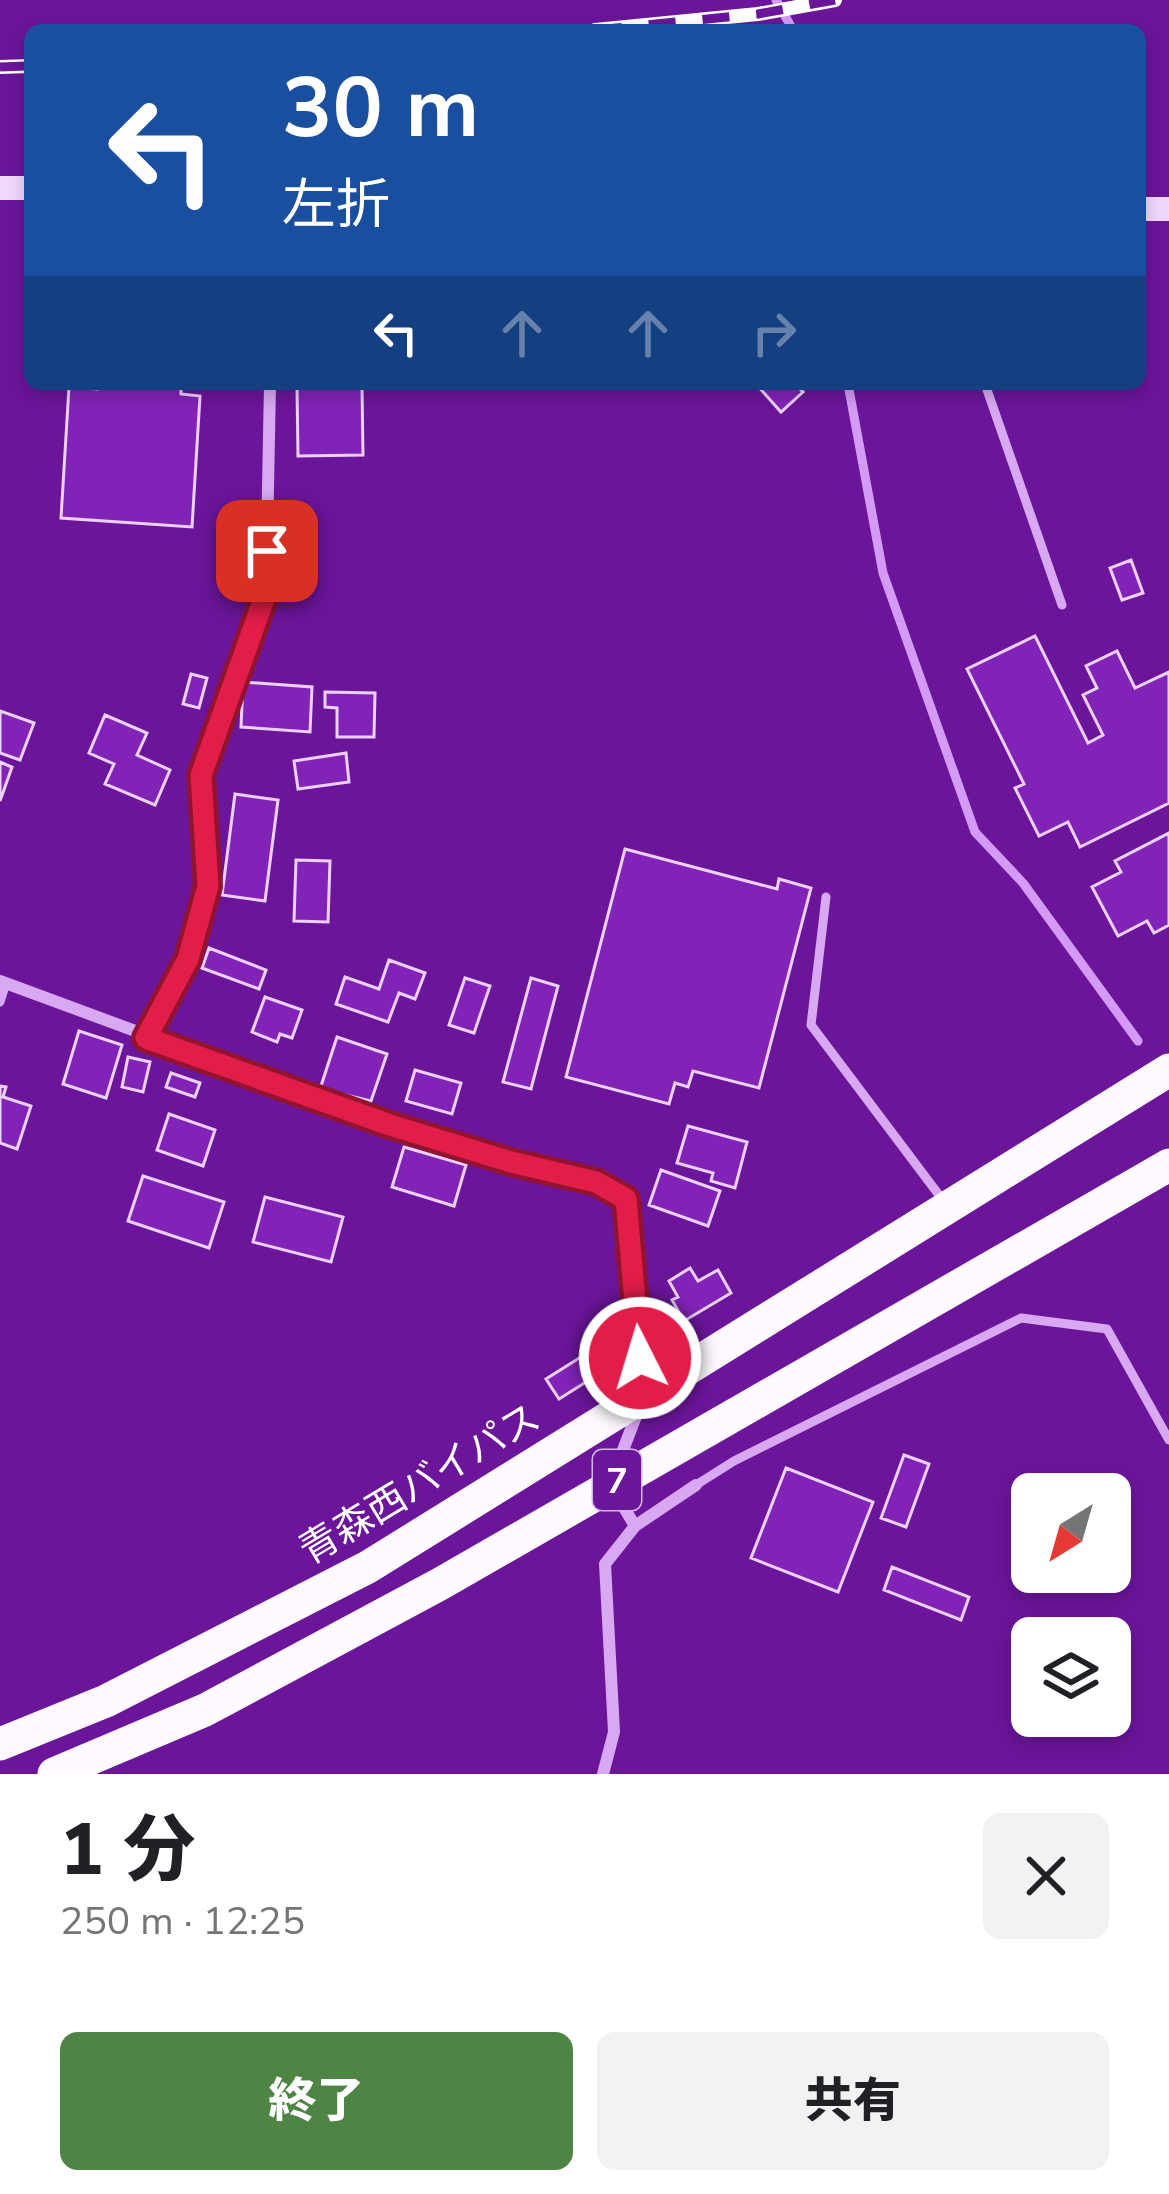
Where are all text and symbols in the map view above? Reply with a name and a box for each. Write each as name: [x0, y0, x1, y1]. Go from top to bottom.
text: 30 m: [282, 51, 479, 166]
icon: left: [84, 72, 240, 228]
text: 左折: [282, 168, 390, 242]
icon: left: [363, 300, 429, 366]
icon: ahead: [489, 300, 555, 366]
icon: ahead: [615, 300, 681, 366]
icon: right: [741, 300, 807, 366]
pin: [216, 500, 318, 602]
icon: arrive: [234, 518, 300, 584]
position arrow: [577, 1295, 703, 1421]
street label: 青森西バイパス: [289, 1391, 550, 1577]
road number: 7: [593, 1450, 641, 1510]
north arrow: [1011, 1473, 1131, 1593]
map controls: [1011, 1473, 1131, 1737]
button: layers: [1011, 1617, 1131, 1737]
text: 1 分: [60, 1801, 195, 1899]
button: close: [983, 1813, 1109, 1939]
text: 250 m · 12:25: [60, 1895, 305, 1948]
button: 終了: [60, 2032, 573, 2170]
button: 共有: [597, 2032, 1109, 2170]

